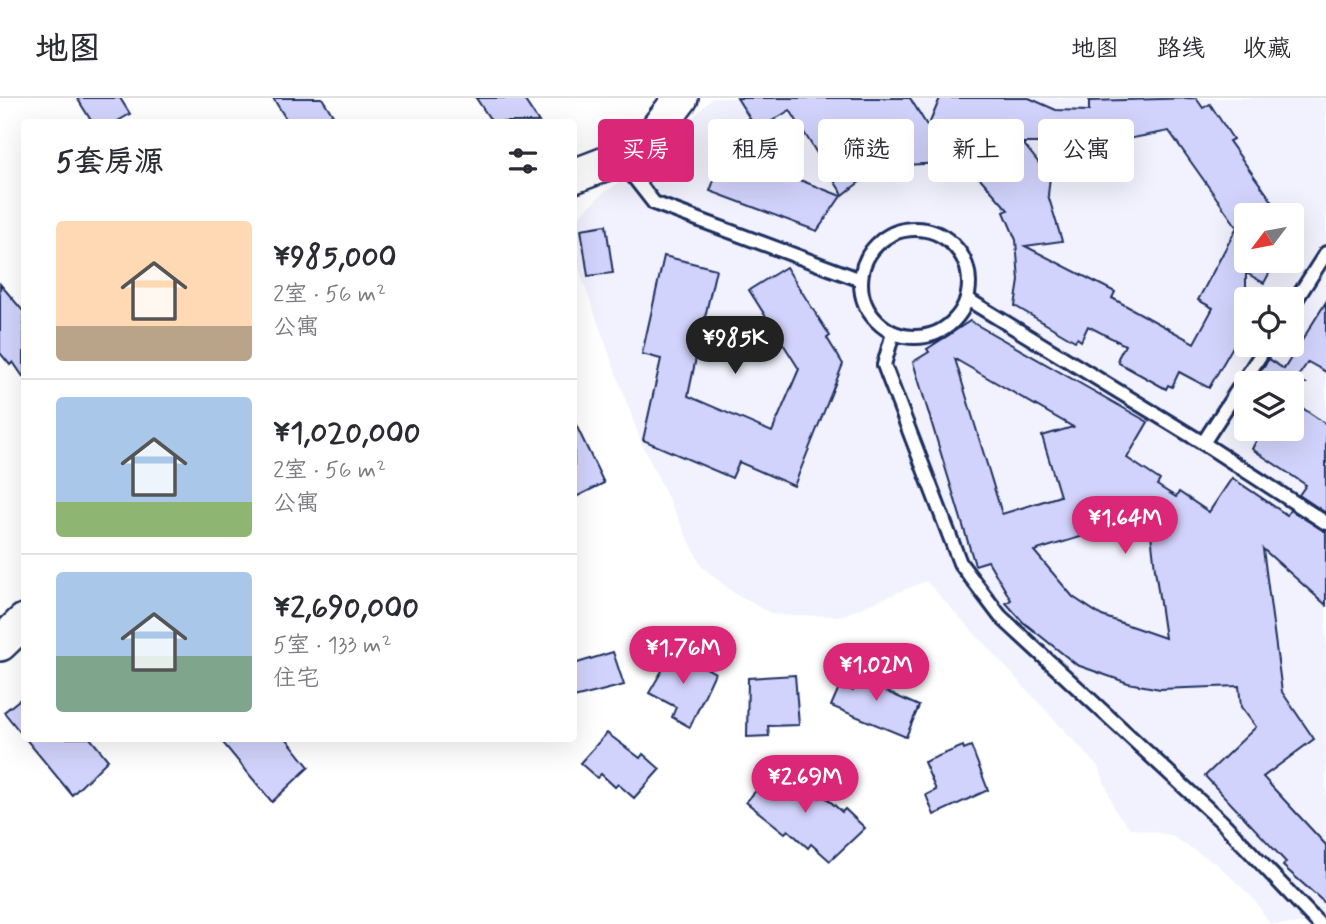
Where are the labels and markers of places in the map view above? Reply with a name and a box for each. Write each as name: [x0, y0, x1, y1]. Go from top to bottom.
pin: ¥985K: [686, 316, 784, 376]
pin: ¥1.64M: [1068, 496, 1182, 556]
pin: ¥1.76M: [626, 626, 740, 686]
pin: ¥1.02M: [819, 644, 933, 703]
pin: ¥2.69M: [748, 756, 862, 815]

